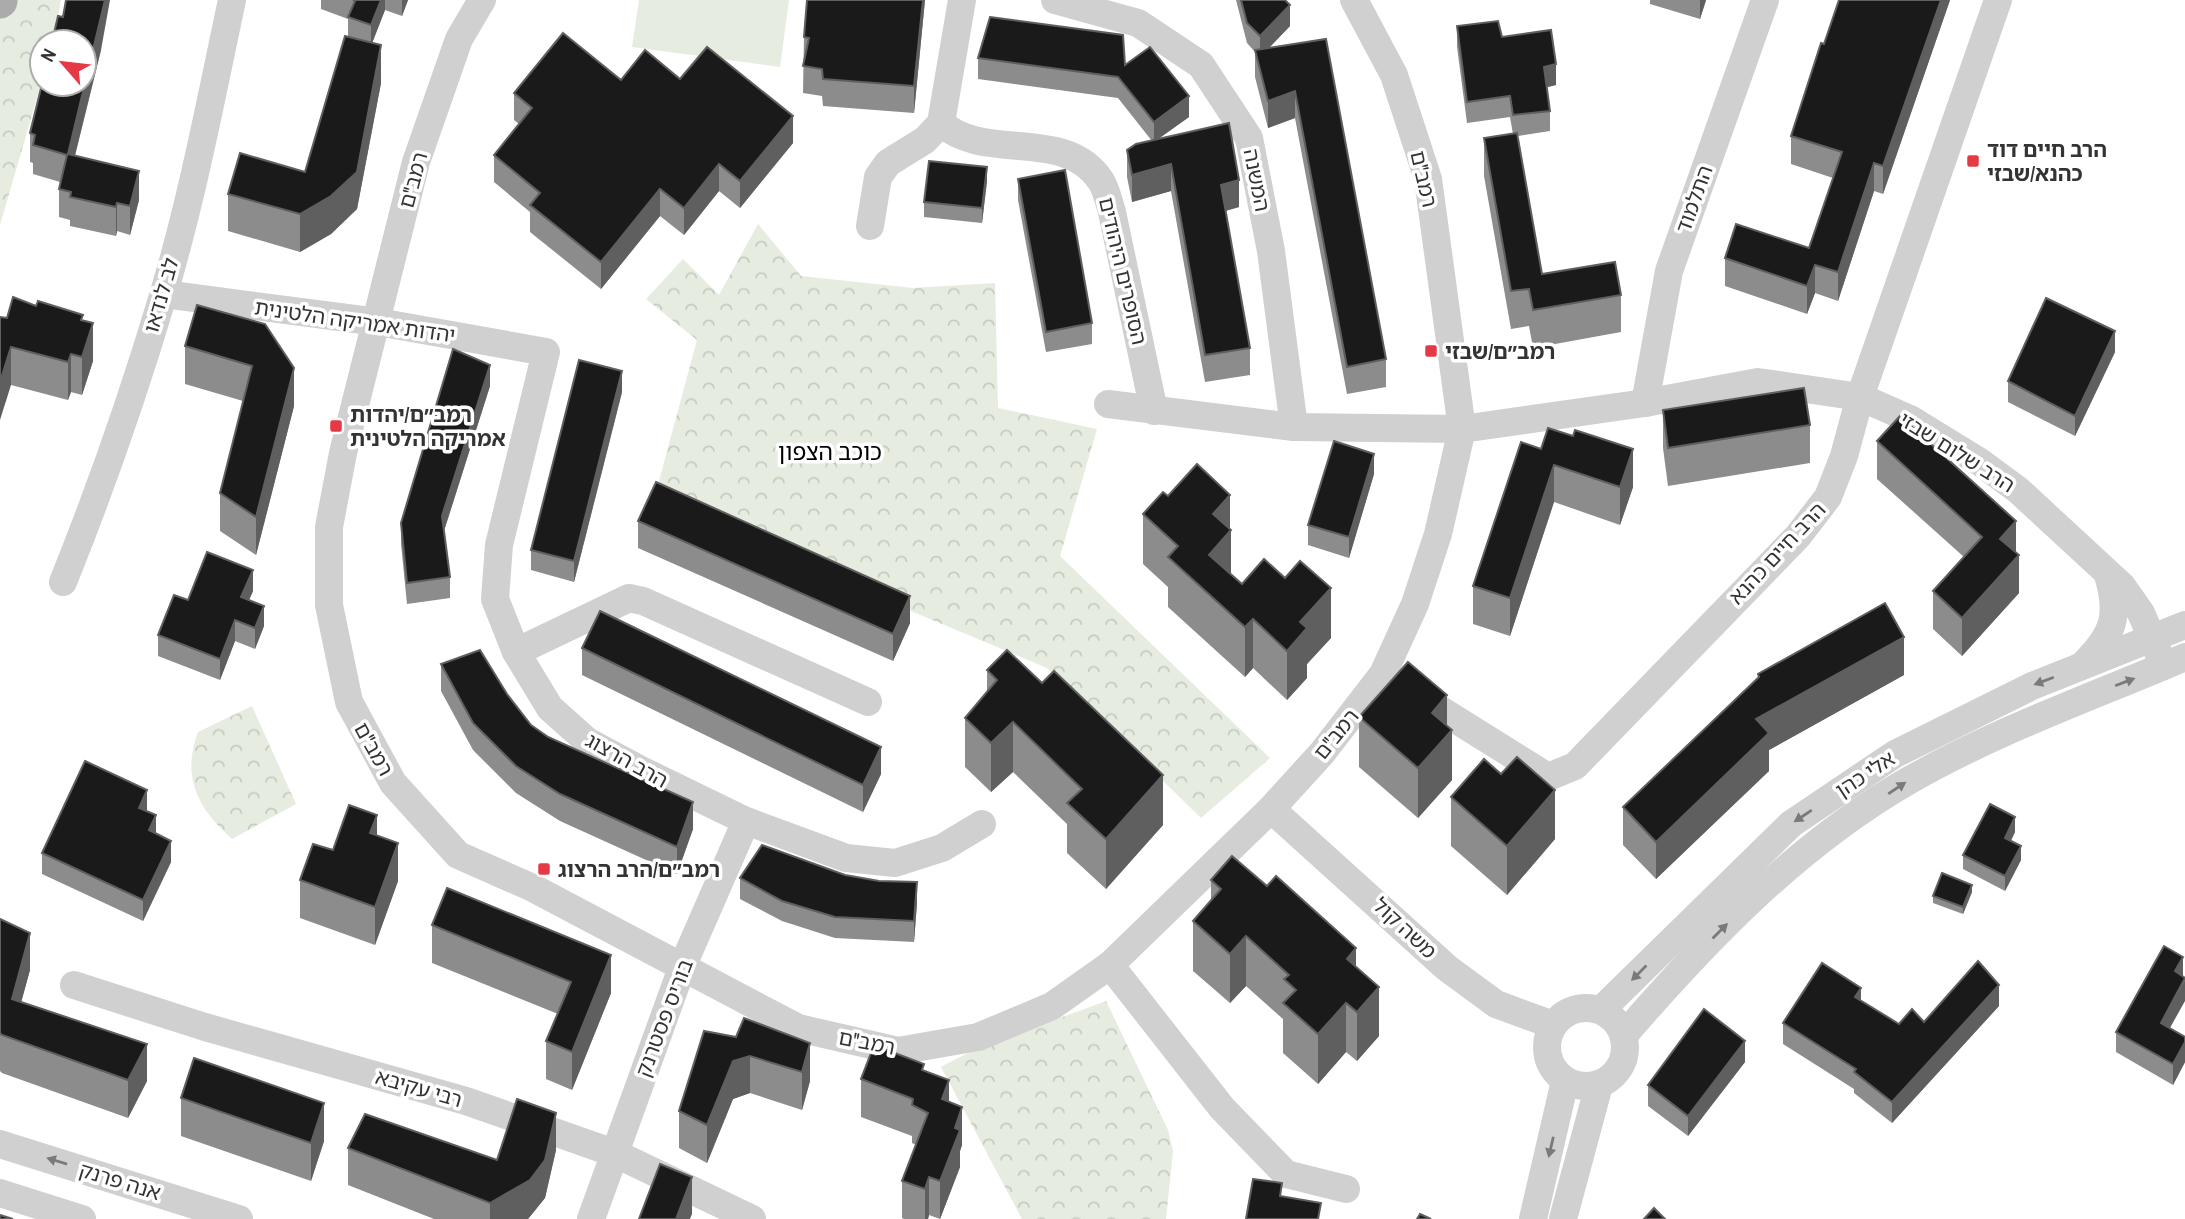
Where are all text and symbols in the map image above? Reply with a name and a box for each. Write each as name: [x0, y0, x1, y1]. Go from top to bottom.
north arrow: [28, 28, 98, 98]
text: N: [34, 44, 62, 66]
place label: הרב חיים דוד כהנא/שבזי: [1987, 135, 2107, 188]
street label: המשנה: [1237, 146, 1277, 214]
street label: רמב"ם: [1403, 148, 1445, 210]
street label: רמב"ם: [392, 149, 434, 211]
marker: הרב חיים דוד כהנא/שבזי: [1965, 153, 1981, 169]
street label: התלמוד: [1668, 161, 1720, 237]
street label: הסופרים היהודים: [1092, 194, 1154, 348]
street label: לב לנדאו: [136, 254, 186, 336]
street label: יהדות אמריקה הלטינית: [253, 293, 457, 349]
place label: רמב״ם/שבזי: [1445, 337, 1555, 366]
marker: רמב״ם/שבזי: [1423, 343, 1439, 359]
place label: רמב״ם/יהדות אמריקה הלטינית: [350, 400, 506, 453]
street label: הרב שלום שבזי: [1893, 405, 2021, 499]
marker: רמב״ם/יהדות אמריקה הלטינית: [328, 418, 344, 434]
district label: כוכב הצפון: [778, 436, 882, 467]
street label: הרב חיים כהנא: [1722, 496, 1832, 610]
one-way arrow: [2033, 676, 2054, 687]
one-way arrow: [2114, 676, 2135, 687]
street label: רמב"ם: [1307, 703, 1365, 765]
street label: רמב"ם: [347, 717, 401, 781]
street label: הרב הרצוג: [581, 725, 673, 795]
street label: אלי כהן: [1829, 744, 1901, 804]
one-way arrow: [1887, 782, 1907, 795]
one-way arrow: [1793, 809, 1813, 822]
place label: רמב״ם/הרב הרצוג: [558, 855, 720, 884]
marker: רמב״ם/הרב הרצוג: [536, 861, 552, 877]
street label: משה קול: [1367, 891, 1443, 965]
one-way arrow: [1712, 922, 1729, 939]
street label: בוריס פסטרנק: [628, 955, 700, 1081]
one-way arrow: [1631, 964, 1647, 981]
street label: רמב"ם: [836, 1022, 898, 1062]
street label: רבי עקיבא: [372, 1062, 466, 1114]
one-way arrow: [1545, 1136, 1556, 1158]
street label: אנה פרנק: [76, 1155, 164, 1207]
one-way arrow: [46, 1156, 67, 1166]

